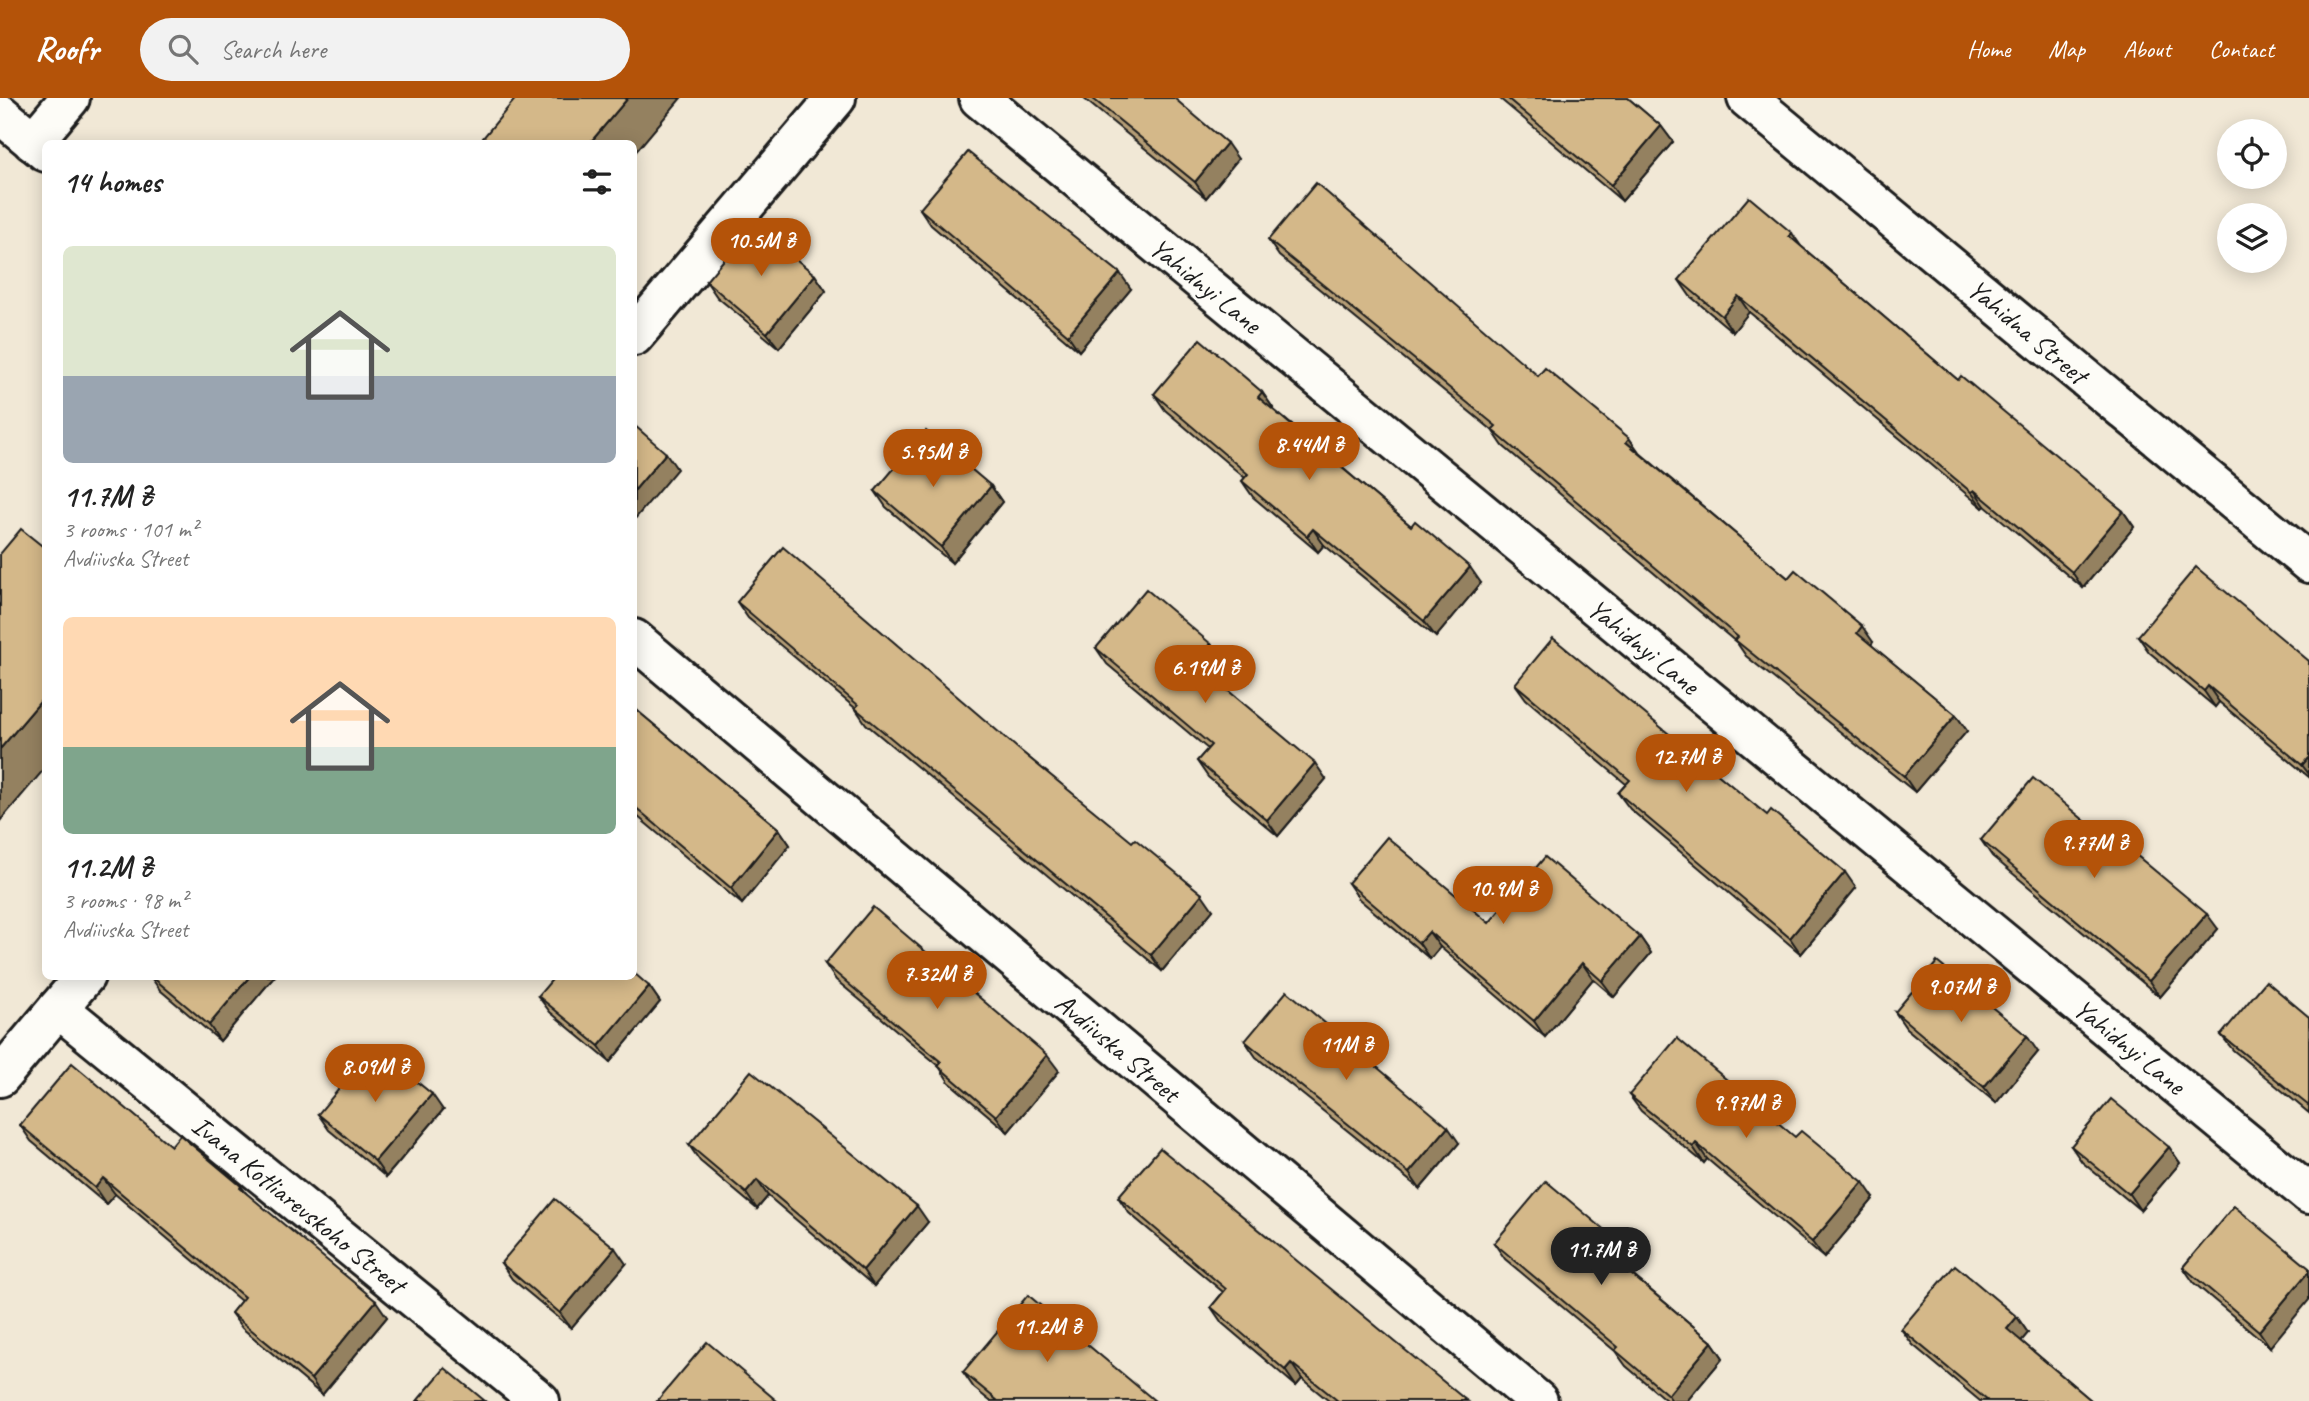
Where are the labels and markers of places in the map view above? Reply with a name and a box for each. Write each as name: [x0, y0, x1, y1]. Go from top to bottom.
pin: 10.5M ₴: [696, 218, 826, 278]
pin: 8.44M ₴: [1244, 422, 1374, 482]
pin: 5.95M ₴: [868, 430, 998, 489]
pin: 6.19M ₴: [1140, 646, 1270, 705]
pin: 12.7M ₴: [1621, 734, 1751, 794]
pin: 9.77M ₴: [2029, 820, 2159, 880]
pin: 10.9M ₴: [1438, 866, 1568, 926]
pin: 7.32M ₴: [872, 951, 1002, 1011]
pin: 9.07M ₴: [1896, 964, 2026, 1024]
pin: 11M ₴: [1297, 1023, 1395, 1082]
pin: 8.09M ₴: [310, 1044, 440, 1104]
pin: 9.97M ₴: [1681, 1080, 1811, 1140]
pin: 11.7M ₴: [1536, 1228, 1666, 1287]
pin: 11.2M ₴: [982, 1304, 1112, 1364]

